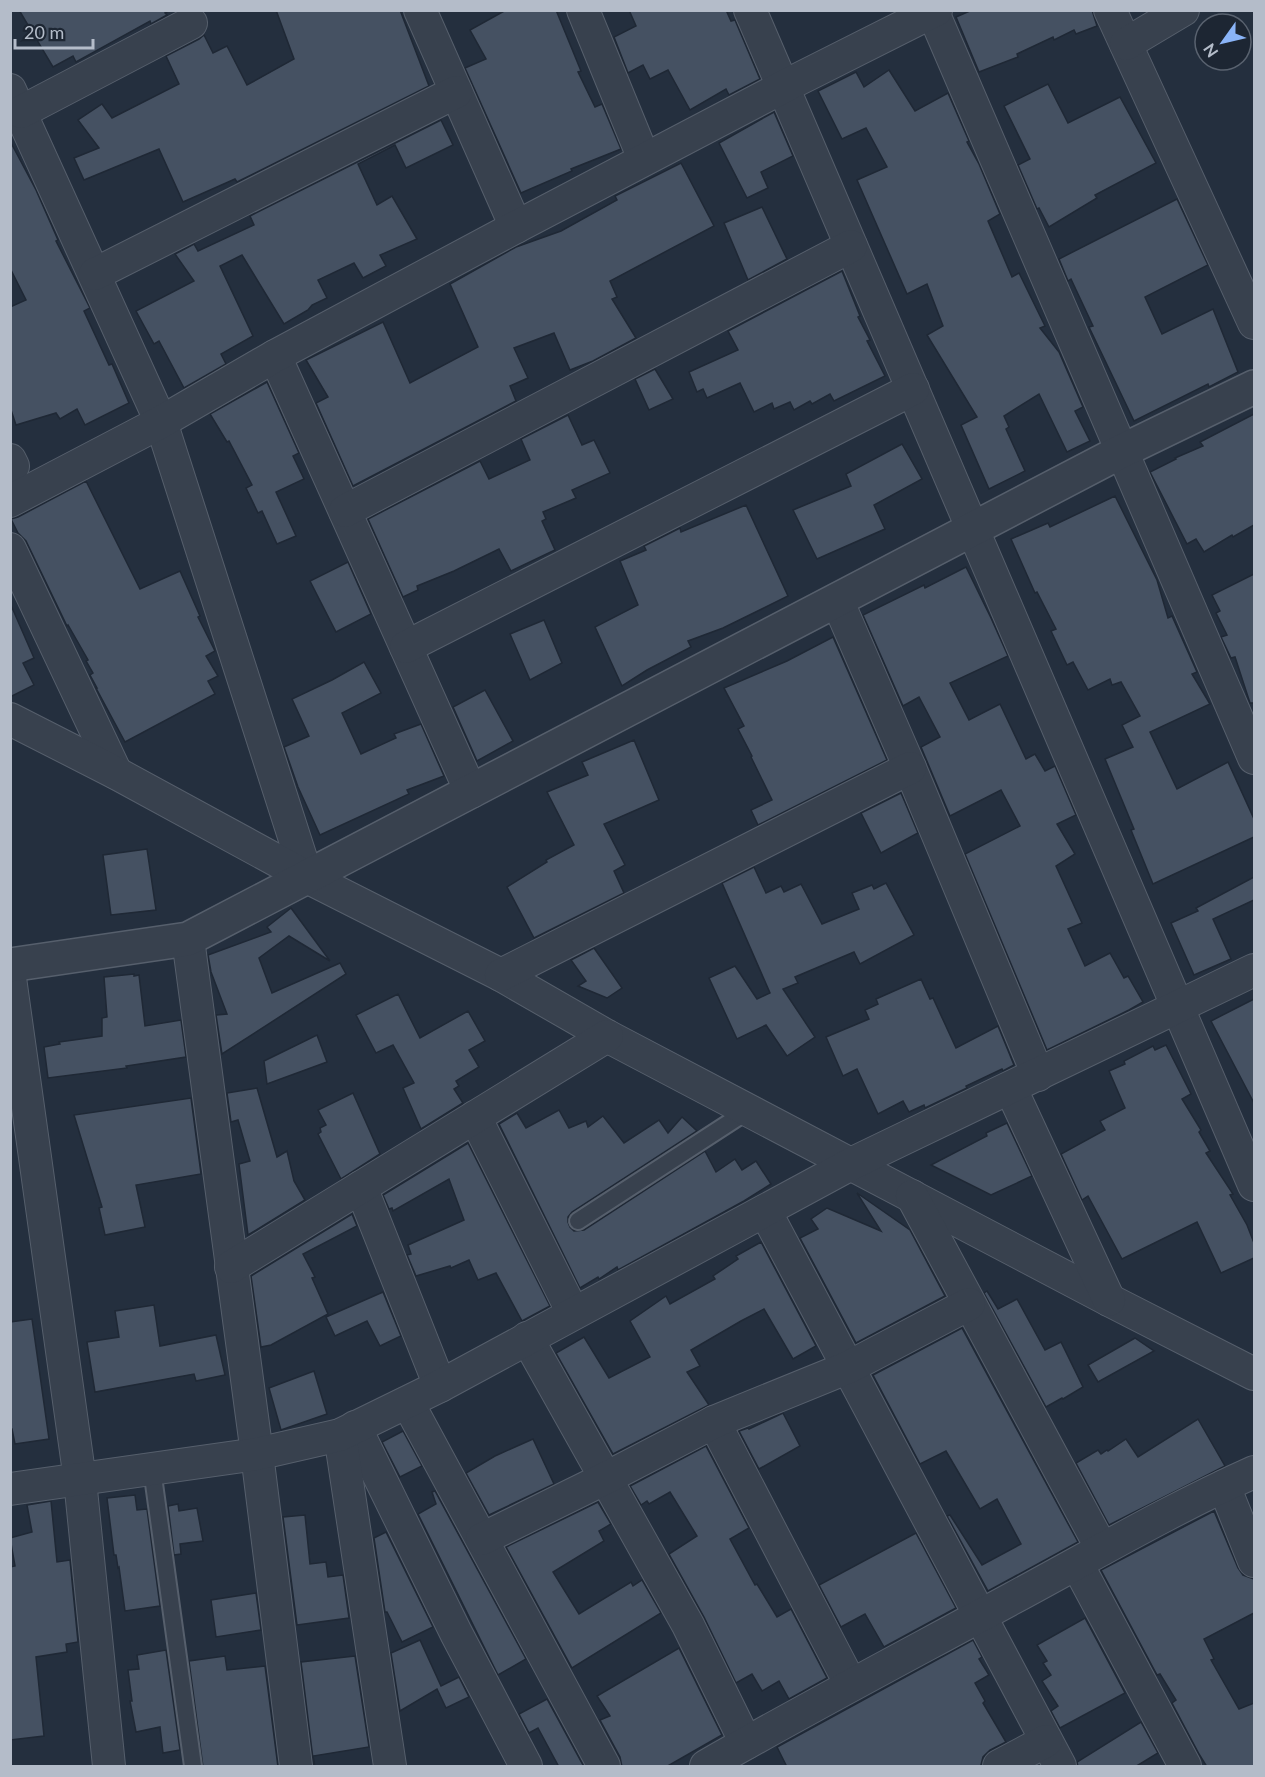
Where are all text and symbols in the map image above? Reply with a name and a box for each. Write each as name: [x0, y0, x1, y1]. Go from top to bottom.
scale bar: [15, 12, 93, 50]
north arrow: [1193, 12, 1253, 72]
text: 20 m: [24, 21, 64, 43]
text: N: [1199, 40, 1221, 61]

